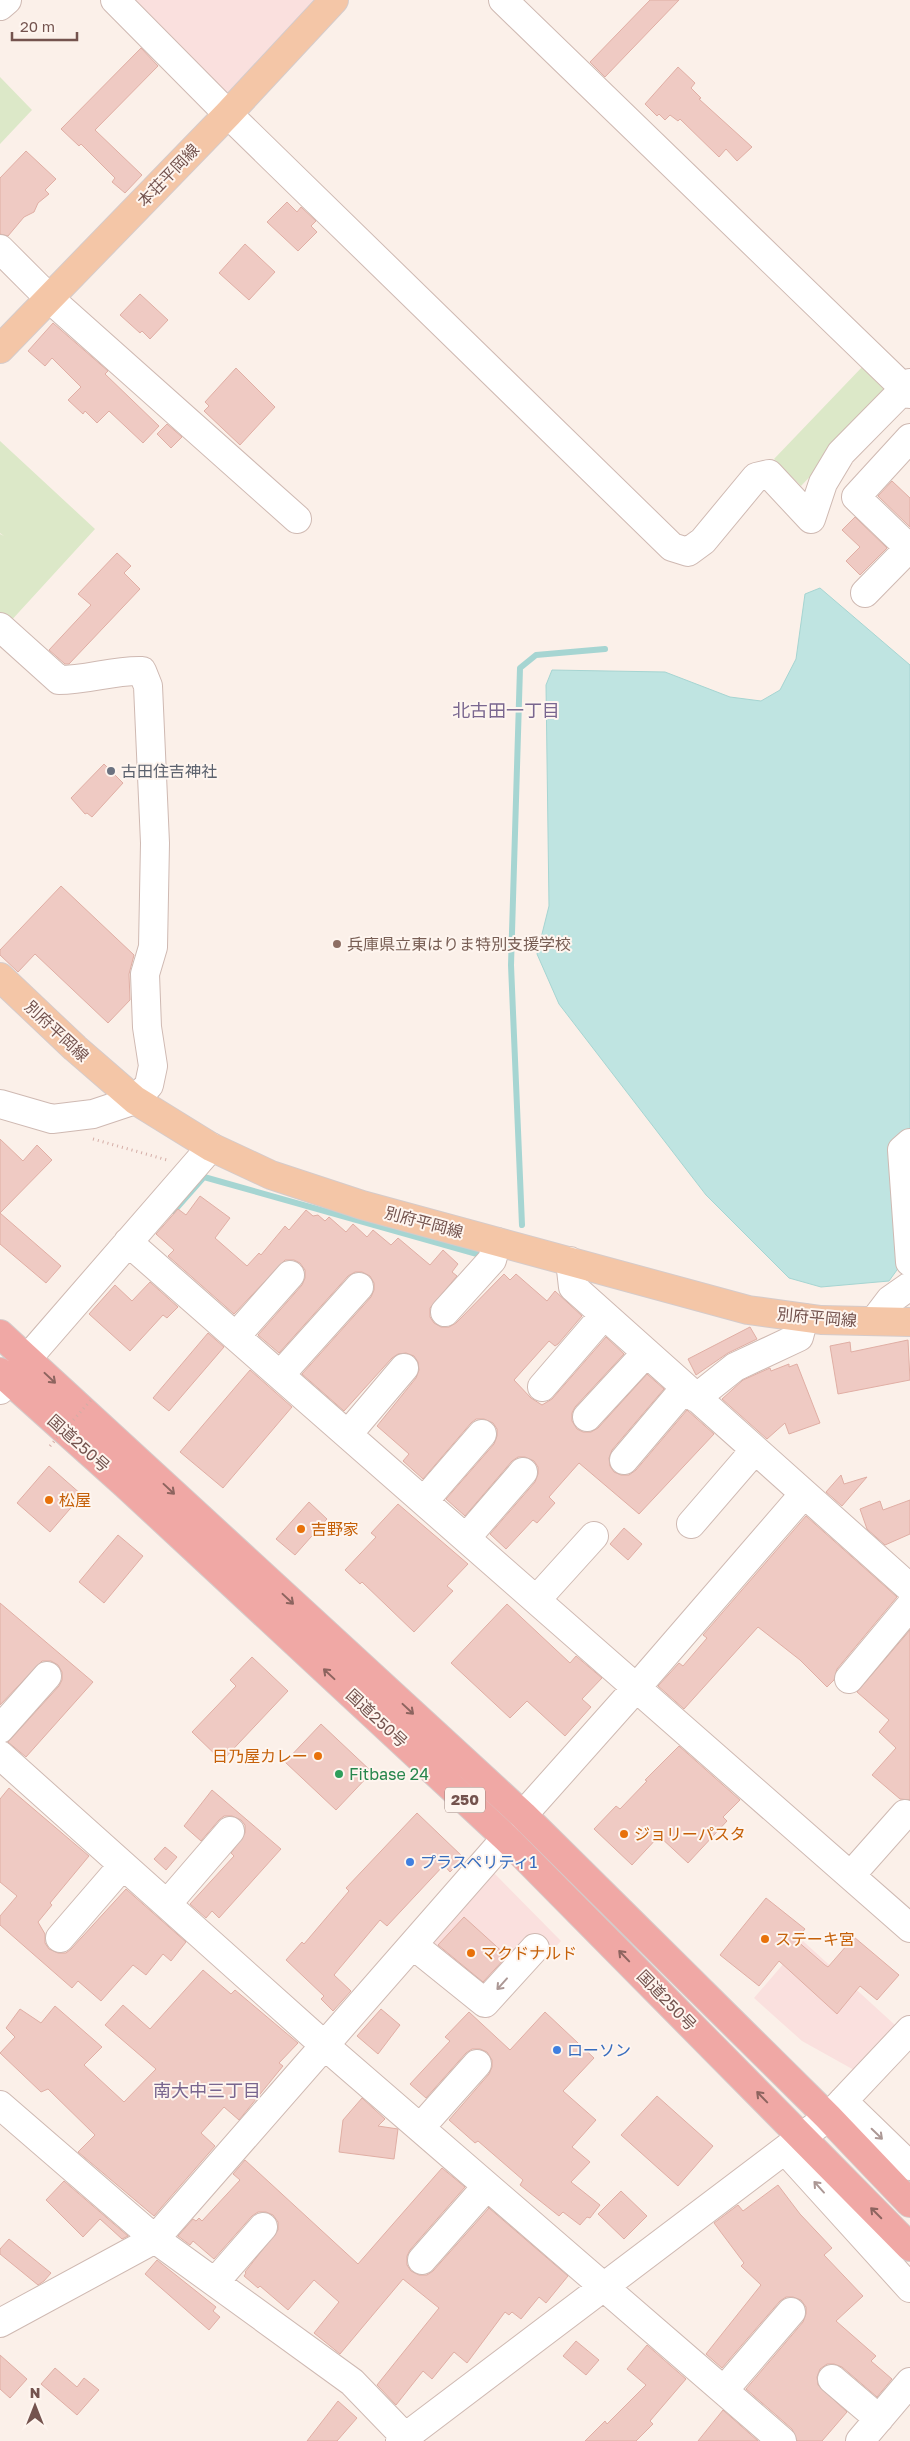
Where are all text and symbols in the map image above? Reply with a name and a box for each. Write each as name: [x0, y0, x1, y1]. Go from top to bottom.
scale bar: [12, 10, 78, 42]
text: 20 m: [20, 17, 55, 35]
street label: 本荘平岡線: [133, 139, 203, 211]
district label: 北古田一丁目: [452, 699, 560, 721]
place label: 古田住吉神社: [121, 761, 217, 781]
marker: 古田住吉神社: [105, 765, 117, 777]
place label: 兵庫県立東はりま特別支援学校: [347, 934, 571, 954]
marker: 兵庫県立東はりま特別支援学校: [331, 938, 343, 950]
street label: 別府平岡線: [21, 996, 93, 1066]
street label: 別府平岡線: [383, 1202, 465, 1242]
street label: 別府平岡線: [776, 1304, 858, 1330]
one-way arrow: [43, 1372, 56, 1384]
street label: 国道250号: [44, 1410, 114, 1476]
one-way arrow: [162, 1482, 175, 1494]
place label: 松屋: [59, 1490, 91, 1510]
marker: 松屋: [43, 1494, 55, 1506]
place label: 吉野家: [311, 1519, 359, 1539]
marker: 吉野家: [295, 1523, 307, 1535]
one-way arrow: [282, 1593, 295, 1605]
one-way arrow: [323, 1668, 336, 1680]
street label: 国道250号: [342, 1685, 412, 1751]
one-way arrow: [401, 1703, 414, 1715]
place label: 日乃屋カレー: [212, 1746, 308, 1766]
marker: 日乃屋カレー: [312, 1750, 324, 1762]
place label: Fitbase 24: [349, 1764, 429, 1784]
marker: Fitbase 24: [333, 1768, 345, 1780]
road number: 250: [445, 1788, 485, 1812]
place label: ジョリーパスタ: [634, 1824, 746, 1844]
marker: ジョリーパスタ: [618, 1828, 630, 1840]
place label: プラスペリティ1: [420, 1852, 538, 1872]
marker: プラスペリティ1: [404, 1856, 416, 1868]
place label: ステーキ宮: [775, 1929, 855, 1949]
marker: ステーキ宮: [759, 1933, 771, 1945]
place label: マクドナルド: [481, 1943, 577, 1963]
marker: マクドナルド: [465, 1947, 477, 1959]
one-way arrow: [618, 1949, 630, 1962]
street label: 国道250号: [633, 1966, 701, 2034]
one-way arrow: [496, 1977, 508, 1990]
place label: ローソン: [567, 2040, 631, 2060]
marker: ローソン: [551, 2044, 563, 2056]
district label: 南大中三丁目: [153, 2079, 261, 2101]
one-way arrow: [756, 2091, 768, 2103]
one-way arrow: [870, 2128, 883, 2140]
one-way arrow: [813, 2181, 824, 2194]
one-way arrow: [870, 2207, 882, 2219]
north arrow: [10, 2381, 60, 2431]
text: N: [30, 2384, 40, 2401]

